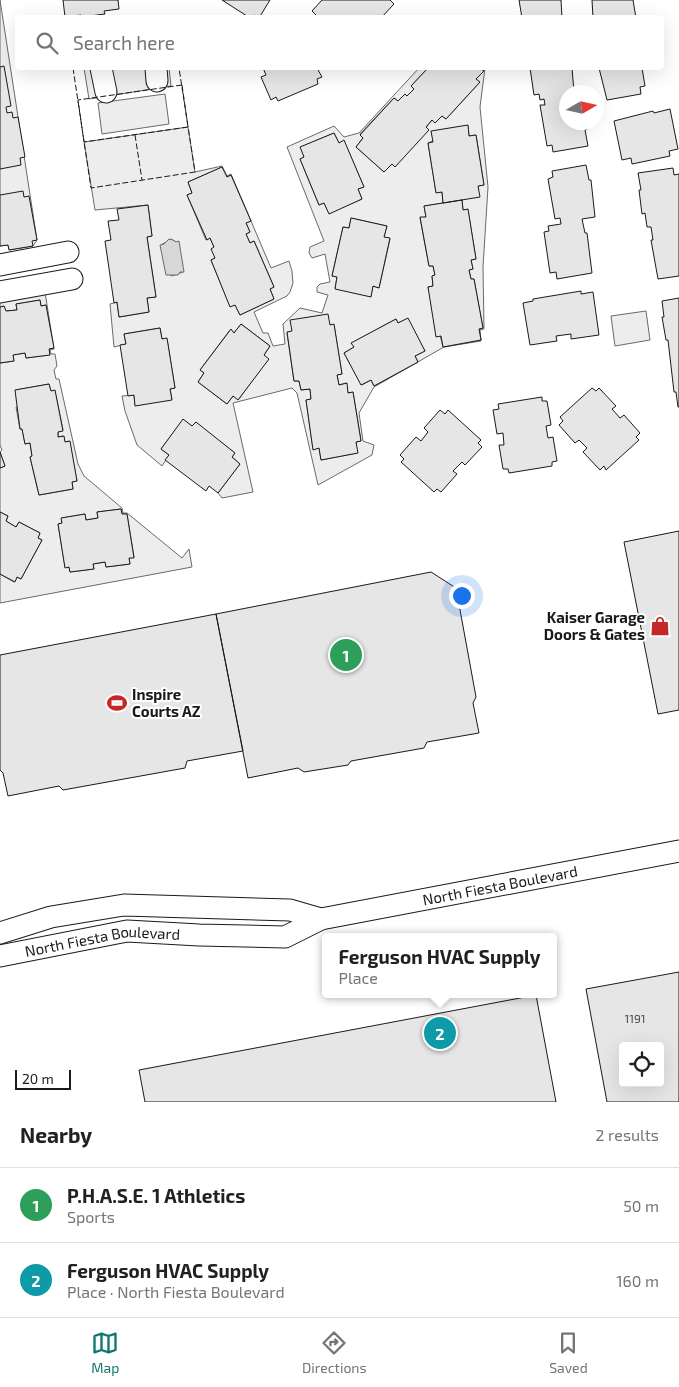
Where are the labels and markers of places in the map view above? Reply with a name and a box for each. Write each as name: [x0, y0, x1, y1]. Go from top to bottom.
place label: Kaiser Garage Doors & Gates: [544, 608, 645, 643]
shop icon: Kaiser Garage Doors & Gates: [649, 615, 671, 637]
pin: 1: [330, 636, 362, 674]
place label: Inspire Courts AZ: [132, 685, 201, 720]
sports icon: Inspire Courts AZ: [106, 692, 128, 714]
pin: 2: [424, 1014, 456, 1052]

